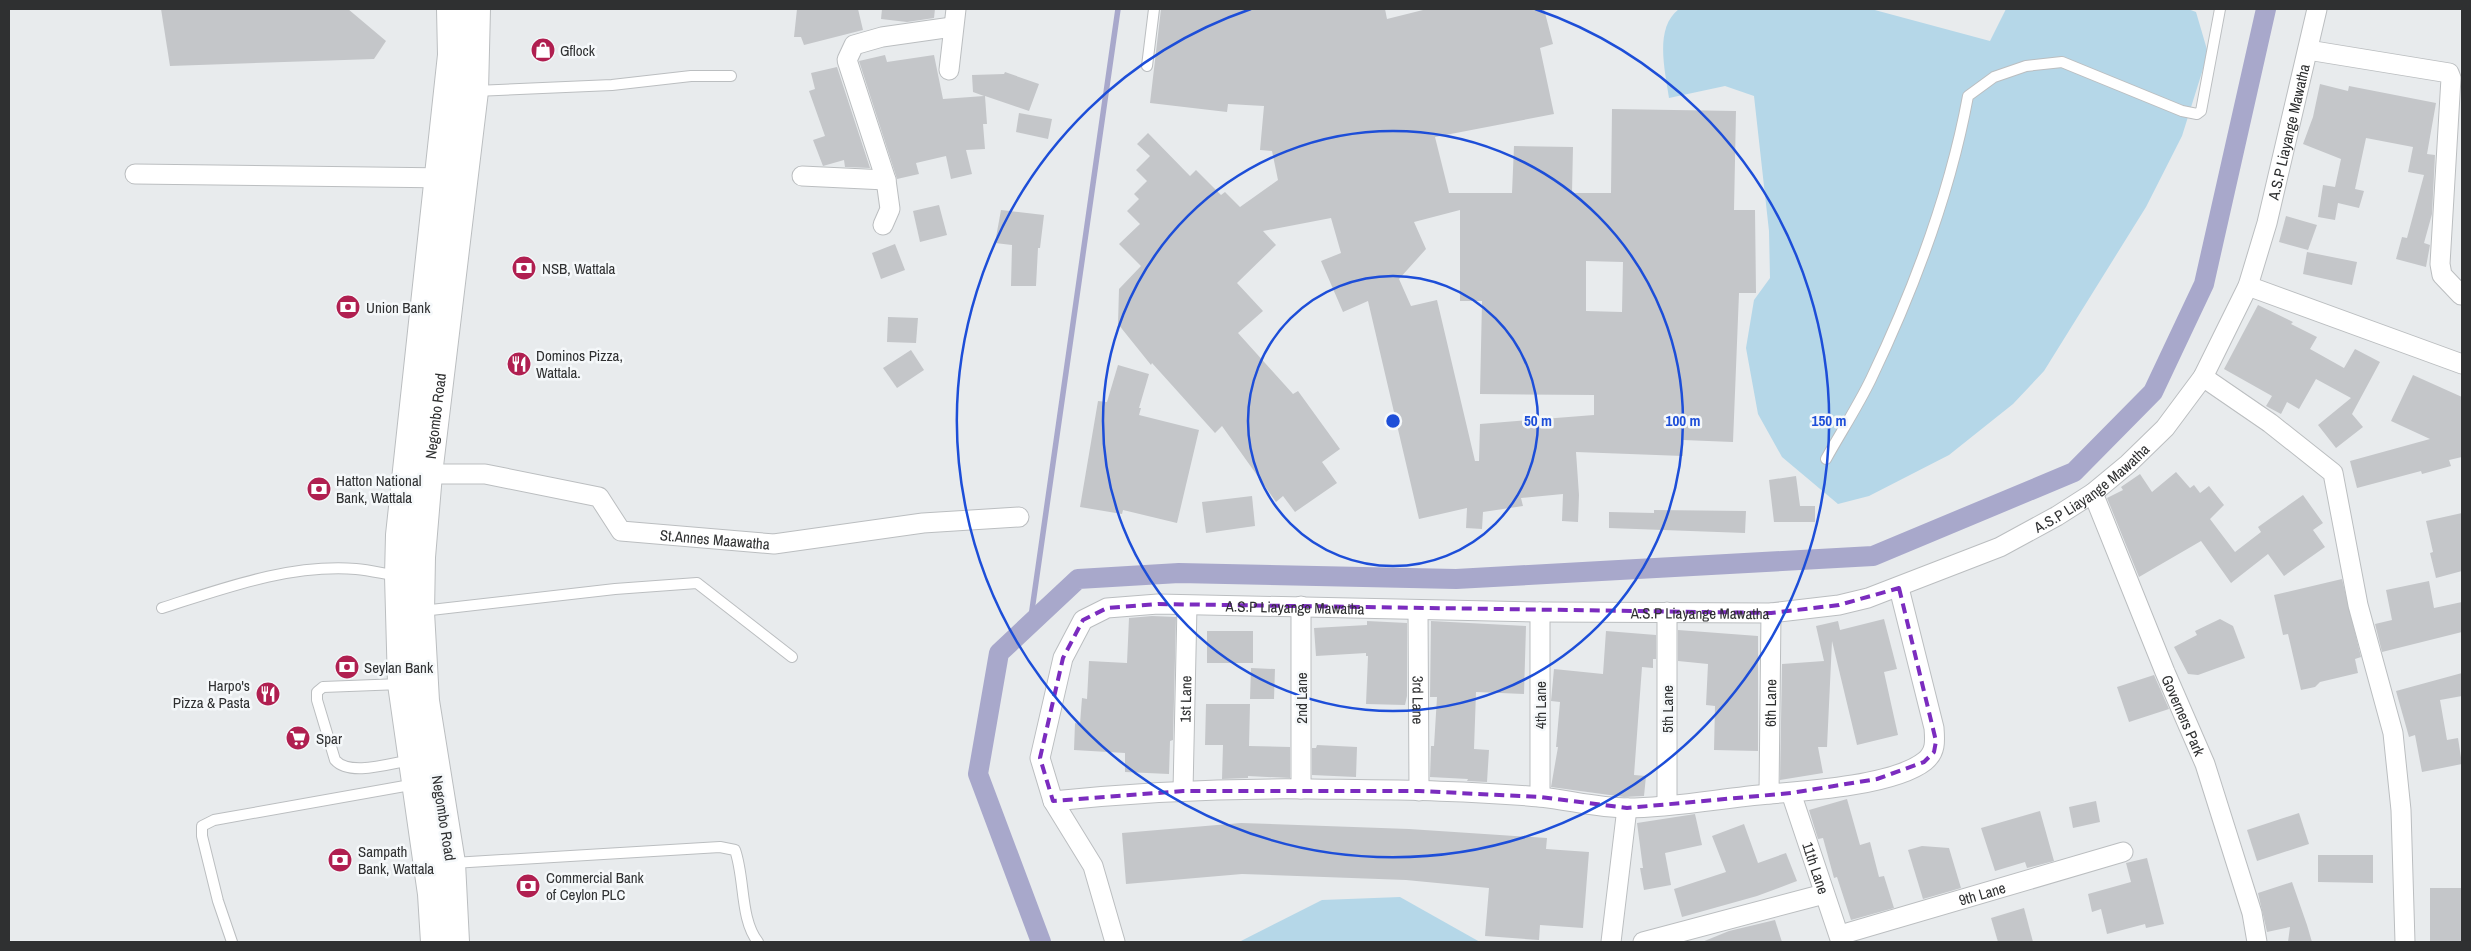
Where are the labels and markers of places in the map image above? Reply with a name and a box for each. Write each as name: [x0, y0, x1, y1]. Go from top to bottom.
shop icon: Gflock: [530, 37, 556, 63]
place label: Gflock: [560, 40, 596, 61]
bank icon: NSB, Wattala: [511, 255, 537, 281]
place label: NSB, Wattala: [542, 258, 616, 279]
bank icon: Union Bank: [335, 294, 361, 320]
place label: Union Bank: [366, 297, 431, 318]
place label: Dominos Pizza, Wattala.: [536, 345, 623, 383]
restaurant icon: Dominos Pizza, Wattala.: [506, 351, 532, 377]
centre of rings: [1384, 412, 1402, 430]
place label: Hatton National Bank, Wattala: [336, 470, 421, 508]
bank icon: Hatton National Bank, Wattala: [306, 476, 332, 502]
bank icon: Seylan Bank: [334, 654, 360, 680]
place label: Seylan Bank: [364, 657, 434, 678]
place label: Harpo's Pizza & Pasta: [173, 675, 250, 713]
restaurant icon: Harpo's Pizza & Pasta: [255, 681, 281, 707]
supermarket icon: Spar: [285, 725, 311, 751]
place label: Spar: [316, 728, 342, 749]
place label: Sampath Bank, Wattala: [358, 841, 434, 879]
bank icon: Sampath Bank, Wattala: [327, 847, 353, 873]
place label: Commercial Bank of Ceylon PLC: [546, 867, 645, 905]
bank icon: Commercial Bank of Ceylon PLC: [515, 873, 541, 899]

